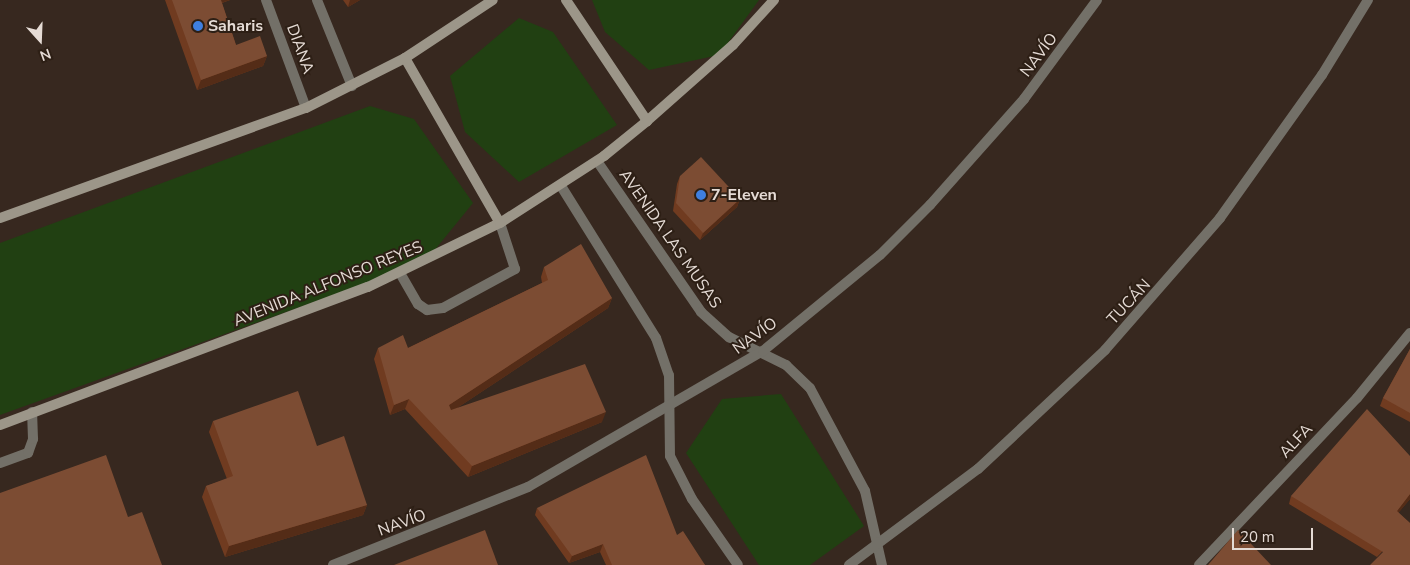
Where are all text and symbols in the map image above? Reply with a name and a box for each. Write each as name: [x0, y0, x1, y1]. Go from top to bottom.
north arrow: [15, 15, 65, 65]
place label: Saharis: [208, 16, 263, 36]
marker: Saharis: [192, 20, 204, 32]
street label: DIANA: [282, 22, 318, 76]
street label: NAVÍO: [1016, 29, 1062, 81]
text: N: [37, 44, 53, 65]
street label: AVENIDA LAS MUSAS: [615, 166, 725, 312]
place label: 7-Eleven: [711, 185, 777, 205]
marker: 7-Eleven: [695, 189, 707, 201]
street label: AVENIDA ALFONSO REYES: [231, 237, 425, 331]
street label: TUCÁN: [1103, 275, 1155, 329]
street label: NAVÍO: [729, 314, 781, 358]
street label: ALFA: [1275, 420, 1317, 462]
street label: NAVÍO: [375, 505, 429, 541]
scale bar: [1235, 518, 1316, 550]
text: 20 m: [1240, 527, 1275, 547]

